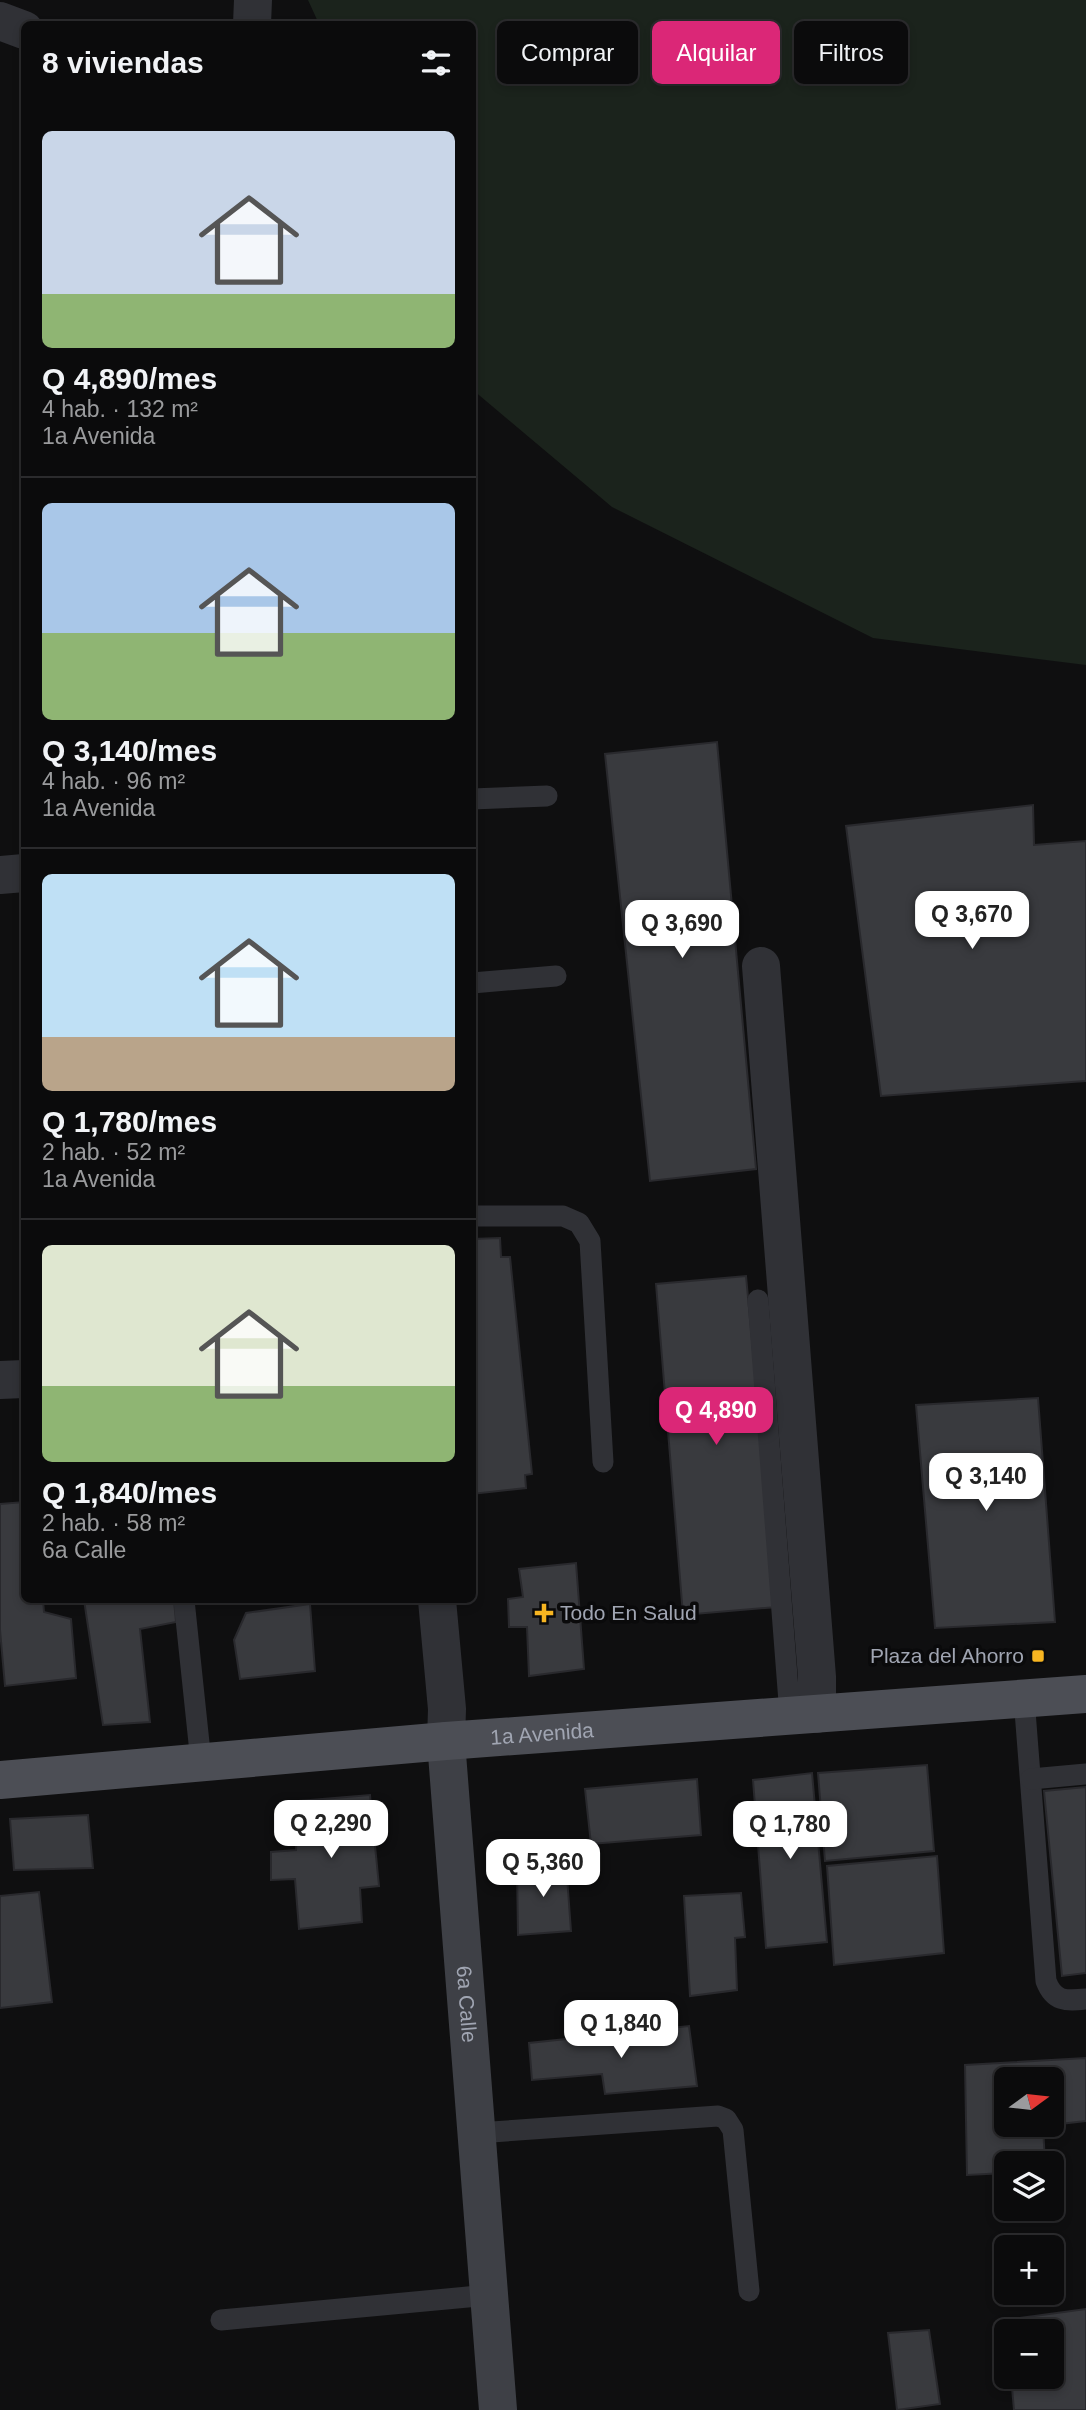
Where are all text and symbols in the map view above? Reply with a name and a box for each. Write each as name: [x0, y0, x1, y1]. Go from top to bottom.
chip: Comprar: [497, 21, 638, 84]
chip: Alquilar: [652, 21, 780, 84]
chip: Filtros: [794, 21, 908, 84]
icon: filters: [417, 44, 455, 82]
text: 8 viviendas: [42, 46, 204, 79]
icon: home: [186, 177, 312, 303]
text: Q 4,890/mes: [42, 362, 217, 395]
text: 4 hab. · 132 m²: [42, 396, 198, 422]
text: 1a Avenida: [42, 423, 155, 449]
icon: home: [186, 549, 312, 675]
text: Q 3,140/mes: [42, 734, 217, 767]
text: 4 hab. · 96 m²: [42, 768, 185, 794]
text: 1a Avenida: [42, 795, 155, 821]
pin: Q 3,670: [907, 892, 1037, 951]
pin: Q 3,690: [617, 900, 747, 960]
text: Q 3,670: [931, 901, 1013, 927]
text: Q 3,690: [641, 910, 723, 936]
icon: home: [186, 920, 312, 1046]
text: Q 1,780/mes: [42, 1105, 217, 1138]
text: 2 hab. · 52 m²: [42, 1139, 185, 1165]
text: 1a Avenida: [42, 1166, 155, 1192]
icon: home: [186, 1291, 312, 1417]
pin: Q 4,890: [651, 1388, 781, 1447]
text: Q 4,890: [675, 1397, 757, 1423]
pin: Q 3,140: [921, 1454, 1051, 1513]
text: Q 3,140: [945, 1463, 1027, 1489]
text: Q 1,840/mes: [42, 1476, 217, 1509]
text: 2 hab. · 58 m²: [42, 1510, 185, 1536]
text: 6a Calle: [42, 1537, 126, 1563]
place label: Todo En Salud: [560, 1601, 697, 1624]
marker: Todo En Salud: [534, 1603, 554, 1623]
place label: Plaza del Ahorro: [870, 1644, 1024, 1667]
marker: Plaza del Ahorro: [1030, 1648, 1046, 1664]
street label: 1a Avenida: [489, 1718, 595, 1749]
pin: Q 2,290: [266, 1800, 396, 1860]
pin: Q 1,780: [725, 1801, 855, 1861]
text: Q 2,290: [290, 1810, 372, 1836]
text: Q 1,780: [749, 1811, 831, 1837]
pin: Q 5,360: [478, 1840, 608, 1899]
text: Q 5,360: [502, 1849, 584, 1875]
street label: 6a Calle: [453, 1965, 481, 2043]
pin: Q 1,840: [556, 2000, 686, 2060]
text: Q 1,840: [580, 2010, 662, 2036]
north arrow: [994, 2067, 1064, 2137]
map controls: [994, 2067, 1064, 2389]
button: layers: [994, 2151, 1064, 2221]
button: +: [994, 2235, 1064, 2305]
button: −: [994, 2319, 1064, 2389]

